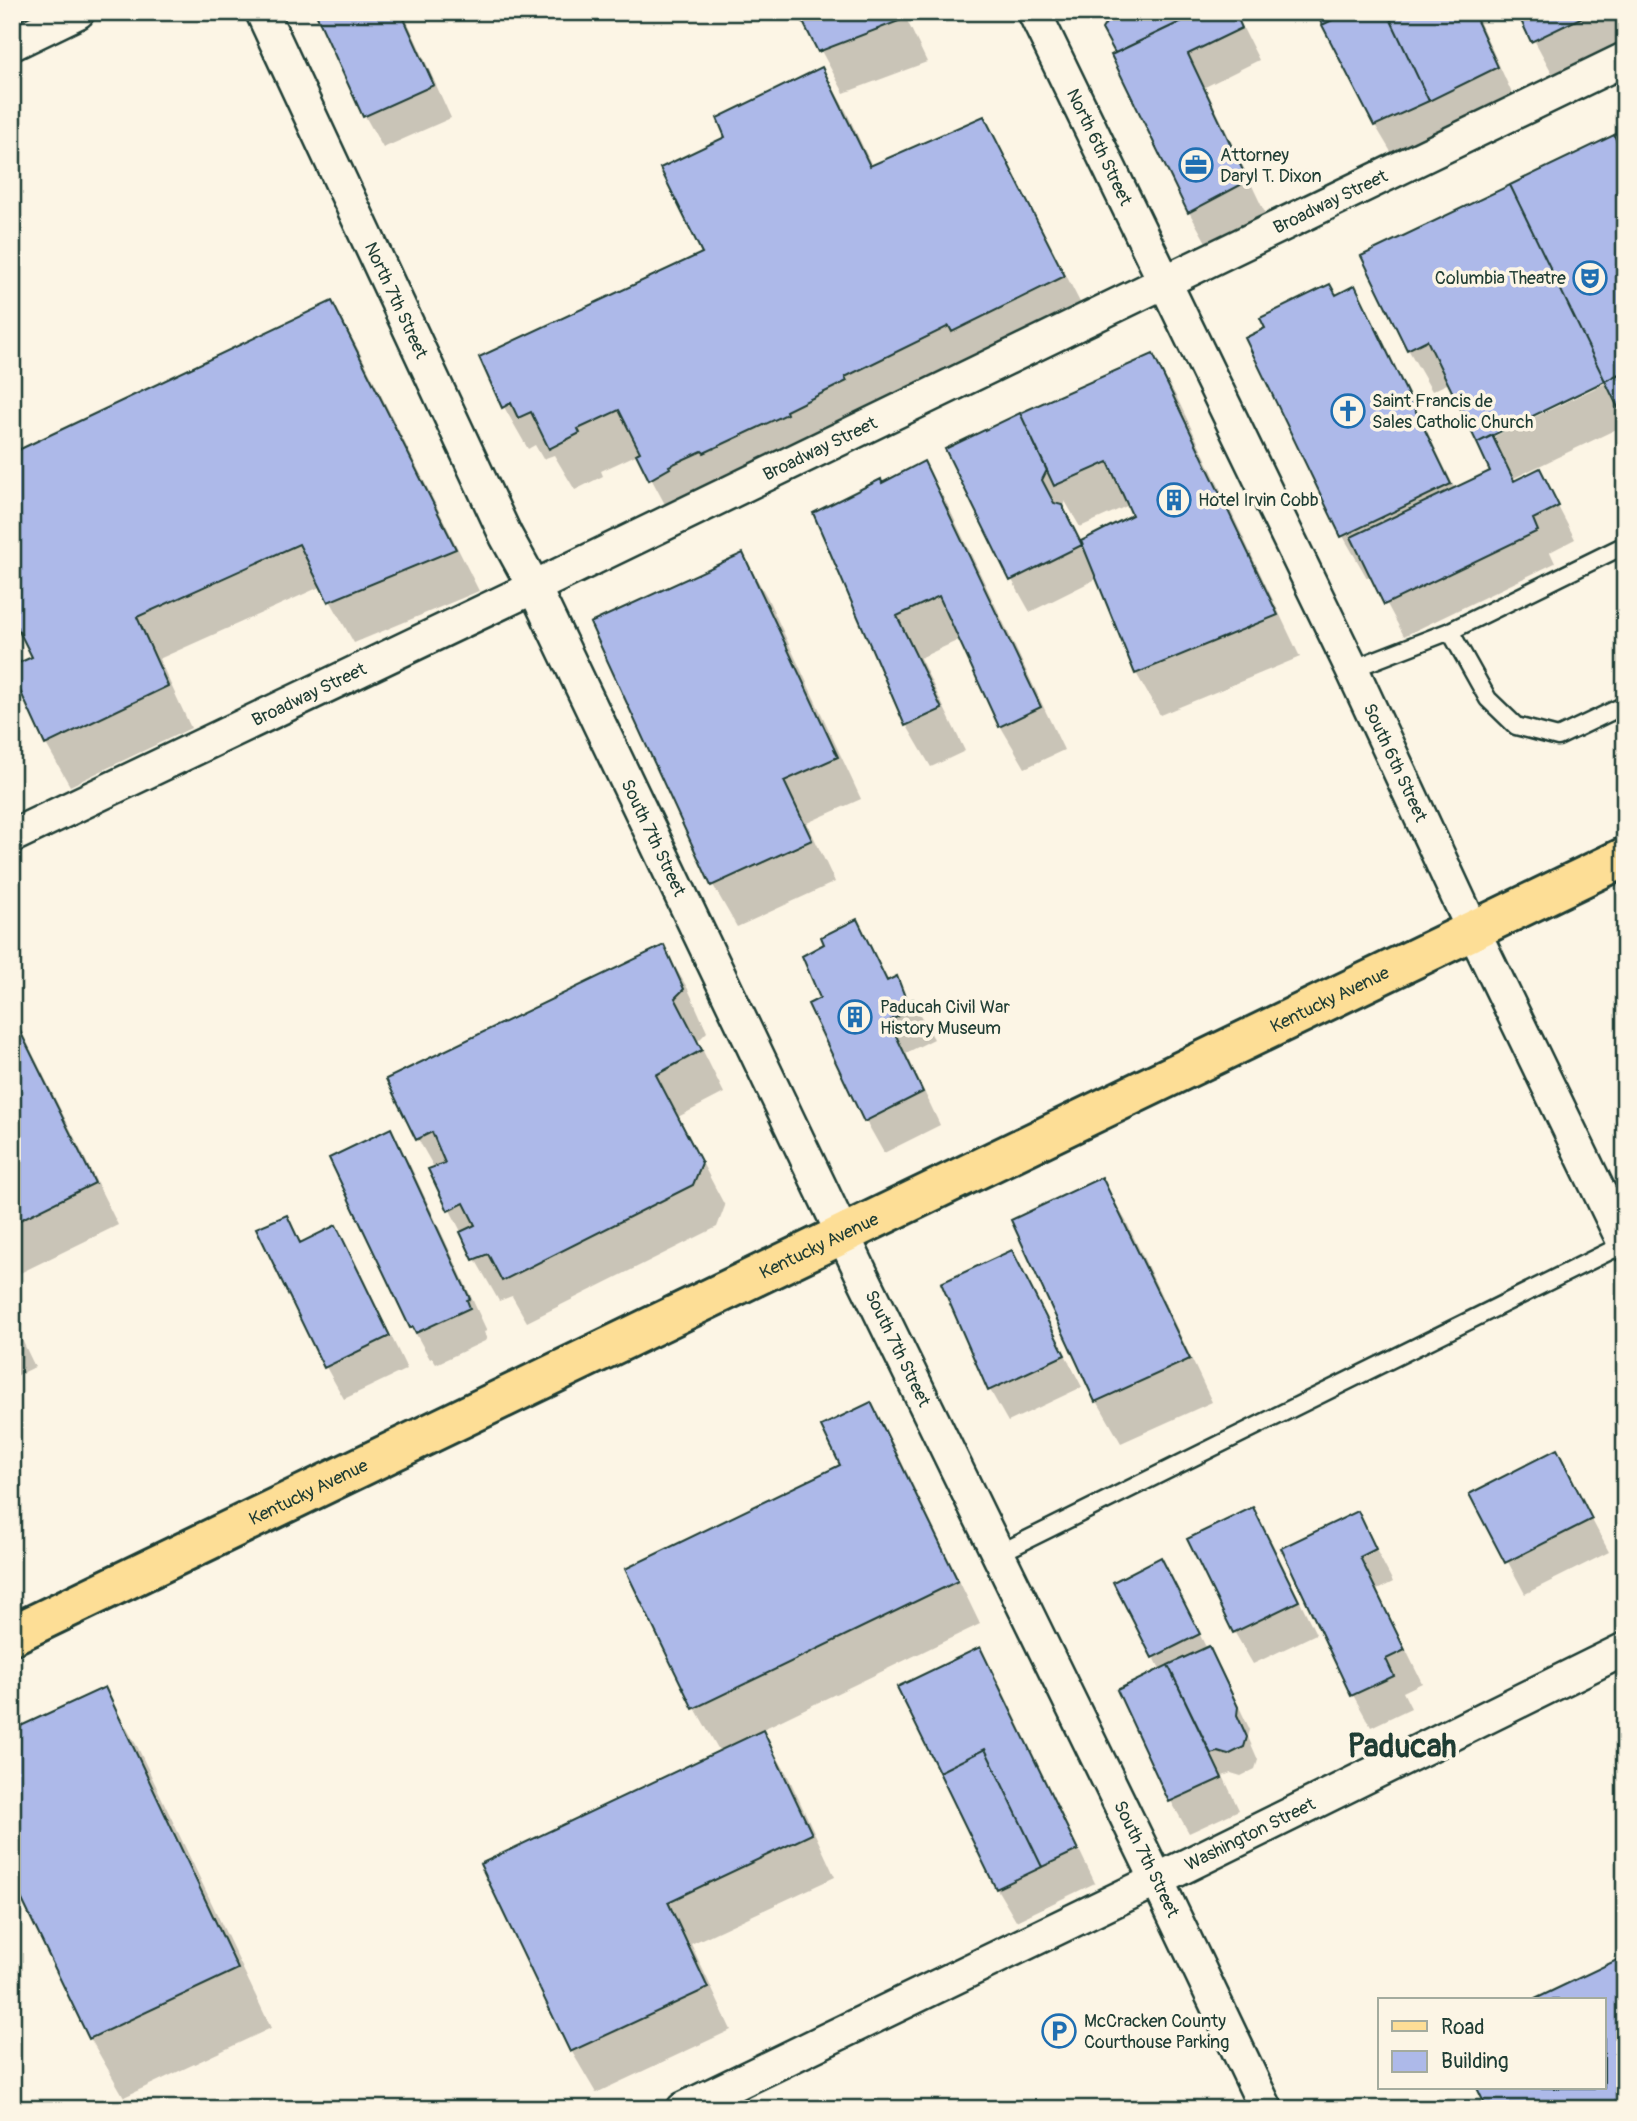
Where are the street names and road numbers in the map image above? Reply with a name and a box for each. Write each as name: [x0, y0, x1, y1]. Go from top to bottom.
street label: North 6th Street: [1061, 85, 1137, 210]
street label: Broadway Street: [1270, 164, 1392, 239]
street label: North 7th Street: [359, 239, 433, 363]
street label: Broadway Street: [759, 411, 882, 486]
street label: Broadway Street: [248, 657, 371, 732]
street label: South 6th Street: [1358, 700, 1433, 826]
street label: South 7th Street: [615, 776, 691, 901]
street label: Kentucky Avenue: [1267, 961, 1393, 1038]
street label: Kentucky Avenue: [756, 1208, 883, 1285]
street label: South 7th Street: [859, 1286, 936, 1411]
street label: Kentucky Avenue: [245, 1454, 372, 1531]
street label: Washington Street: [1181, 1792, 1320, 1876]
street label: South 7th Street: [1108, 1797, 1184, 1922]

